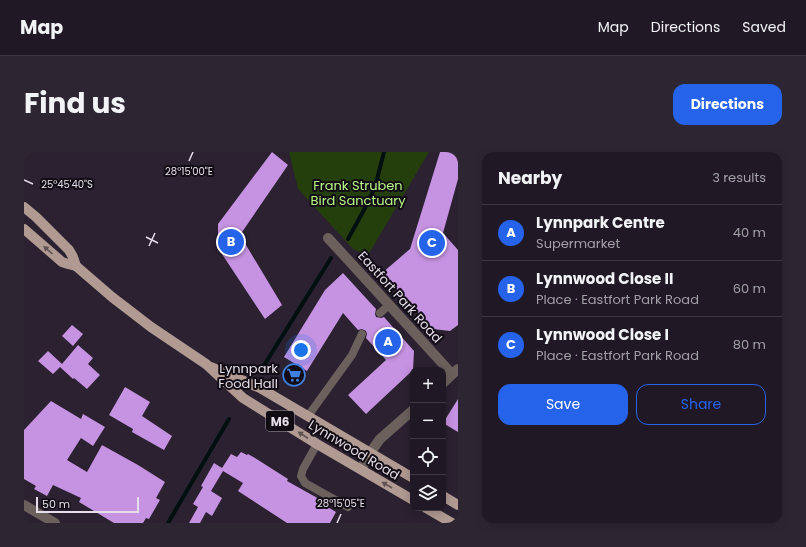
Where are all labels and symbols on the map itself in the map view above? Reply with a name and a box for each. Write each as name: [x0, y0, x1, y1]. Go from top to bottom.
text: 28°15'00"E: [165, 164, 213, 179]
park label: Frank Struben Bird Sanctuary: [311, 176, 406, 210]
text: 25°45'40"S: [41, 177, 93, 192]
pin: B: [218, 227, 244, 257]
pin: C: [419, 228, 445, 258]
one-way arrow: [43, 246, 53, 255]
street label: Eastfort Park Road: [354, 247, 446, 347]
pin: A: [375, 327, 401, 357]
your location: [291, 340, 311, 360]
place label: Lynnpark Food Hall: [218, 359, 278, 393]
supermarket icon: Lynnpark Food Hall: [281, 362, 307, 388]
road number: M6: [266, 411, 294, 431]
street label: Lynnwood Road: [305, 415, 403, 485]
one-way arrow: [297, 432, 309, 439]
one-way arrow: [381, 481, 393, 488]
scale bar: [36, 495, 139, 514]
text: 28°15'05"E: [317, 496, 365, 511]

